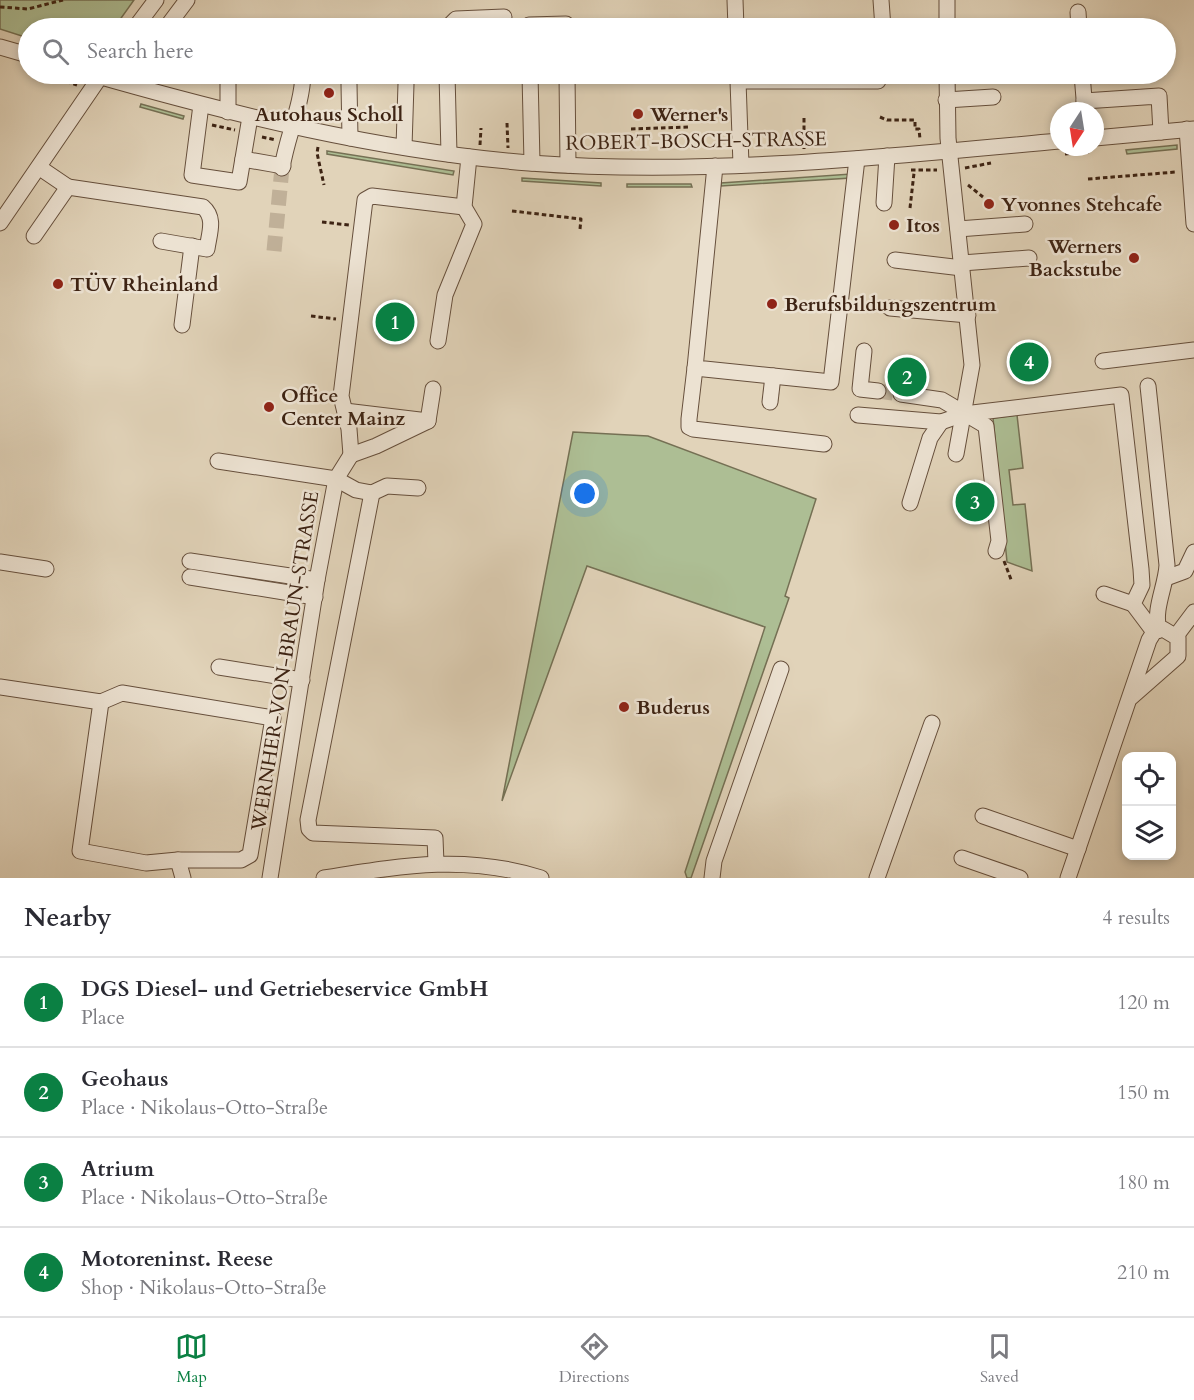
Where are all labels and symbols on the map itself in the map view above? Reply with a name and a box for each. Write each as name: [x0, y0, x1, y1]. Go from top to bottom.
marker: Autohaus Scholl: [322, 86, 336, 100]
place label: Autohaus Scholl: [255, 101, 403, 128]
place label: Werner's: [649, 101, 728, 128]
north arrow: [1050, 102, 1104, 156]
marker: Werner's: [631, 107, 645, 121]
street label: ROBERT-BOSCH-STRASSE: [565, 125, 827, 157]
place label: Yvonnes Stehcafe: [1001, 191, 1162, 218]
marker: Yvonnes Stehcafe: [982, 197, 996, 211]
place label: Itos: [906, 212, 940, 239]
marker: Itos: [887, 218, 901, 232]
place label: Werners Backstube: [1028, 233, 1122, 283]
marker: Werners Backstube: [1127, 251, 1141, 265]
place label: TÜV Rheinland: [70, 271, 219, 298]
marker: TÜV Rheinland: [51, 277, 65, 291]
place label: Berufsbildungszentrum: [784, 291, 997, 318]
marker: Berufsbildungszentrum: [765, 297, 779, 311]
pin: 1: [376, 300, 414, 344]
pin: 4: [1010, 340, 1048, 385]
pin: 2: [888, 354, 926, 400]
place label: Office Center Mainz: [281, 382, 406, 432]
marker: Office Center Mainz: [262, 400, 276, 414]
your location: [570, 479, 599, 508]
pin: 3: [956, 480, 994, 524]
street label: WERNHER-VON-BRAUN-STRASSE: [245, 489, 325, 834]
place label: Buderus: [636, 694, 710, 721]
marker: Buderus: [617, 700, 631, 714]

